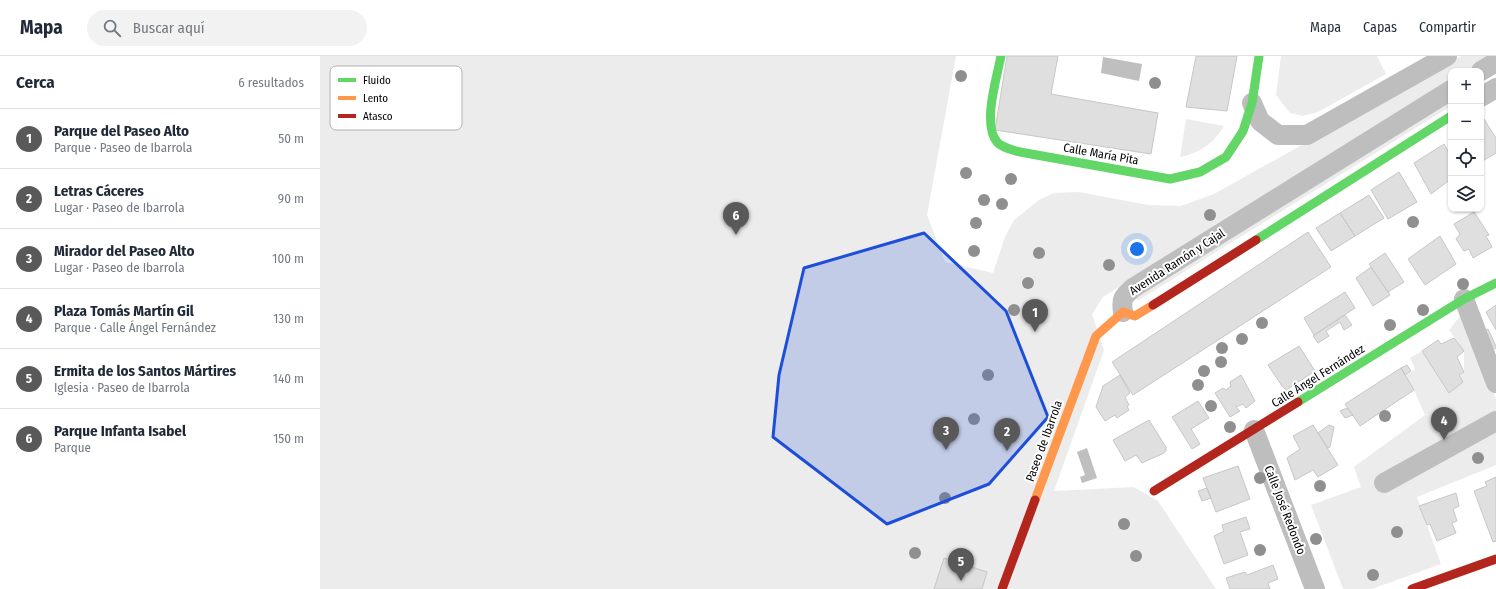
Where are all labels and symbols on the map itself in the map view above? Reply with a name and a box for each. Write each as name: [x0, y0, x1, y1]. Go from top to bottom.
legend: [330, 66, 462, 130]
text: Fluido: [363, 74, 391, 87]
text: Lento: [363, 92, 388, 105]
text: Atasco: [363, 110, 393, 123]
street label: Calle María Pita: [1062, 140, 1140, 168]
pin: 6: [723, 202, 749, 235]
street label: Avenida Ramón y Cajal: [1127, 226, 1227, 298]
your location: [1127, 239, 1147, 259]
pin: 1: [1022, 299, 1048, 332]
street label: Calle Ángel Fernández: [1268, 341, 1367, 410]
street label: Paseo de Ibarrola: [1023, 398, 1065, 484]
pin: 4: [1431, 407, 1457, 440]
pin: 3: [933, 417, 959, 450]
pin: 2: [994, 418, 1020, 451]
street label: Calle José Redondo: [1262, 463, 1308, 557]
pin: 5: [948, 548, 974, 581]

